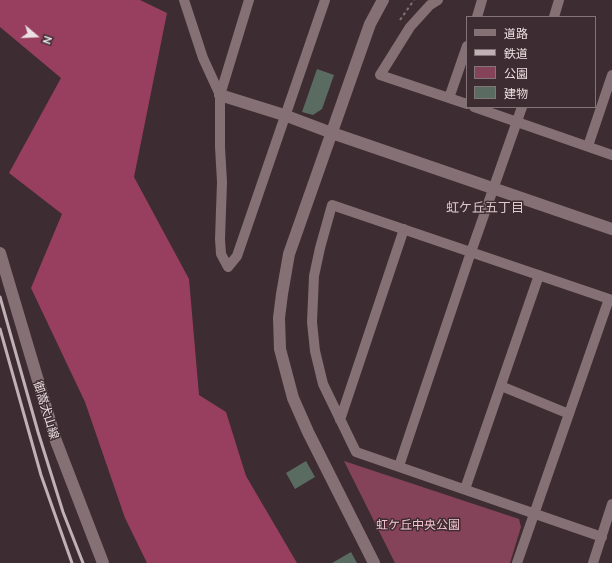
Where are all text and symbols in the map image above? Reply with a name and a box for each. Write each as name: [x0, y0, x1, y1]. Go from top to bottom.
north arrow: [16, 16, 56, 56]
legend: [466, 16, 596, 108]
text: 道路: [504, 27, 528, 40]
text: N: [40, 34, 54, 46]
text: 鉄道: [504, 47, 528, 60]
text: 公園: [504, 67, 528, 80]
text: 建物: [504, 87, 528, 100]
district label: 虹ケ丘五丁目: [446, 200, 524, 216]
street label: 御嵩犬山線: [30, 379, 62, 441]
park label: 虹ケ丘中央公園: [376, 518, 460, 532]

